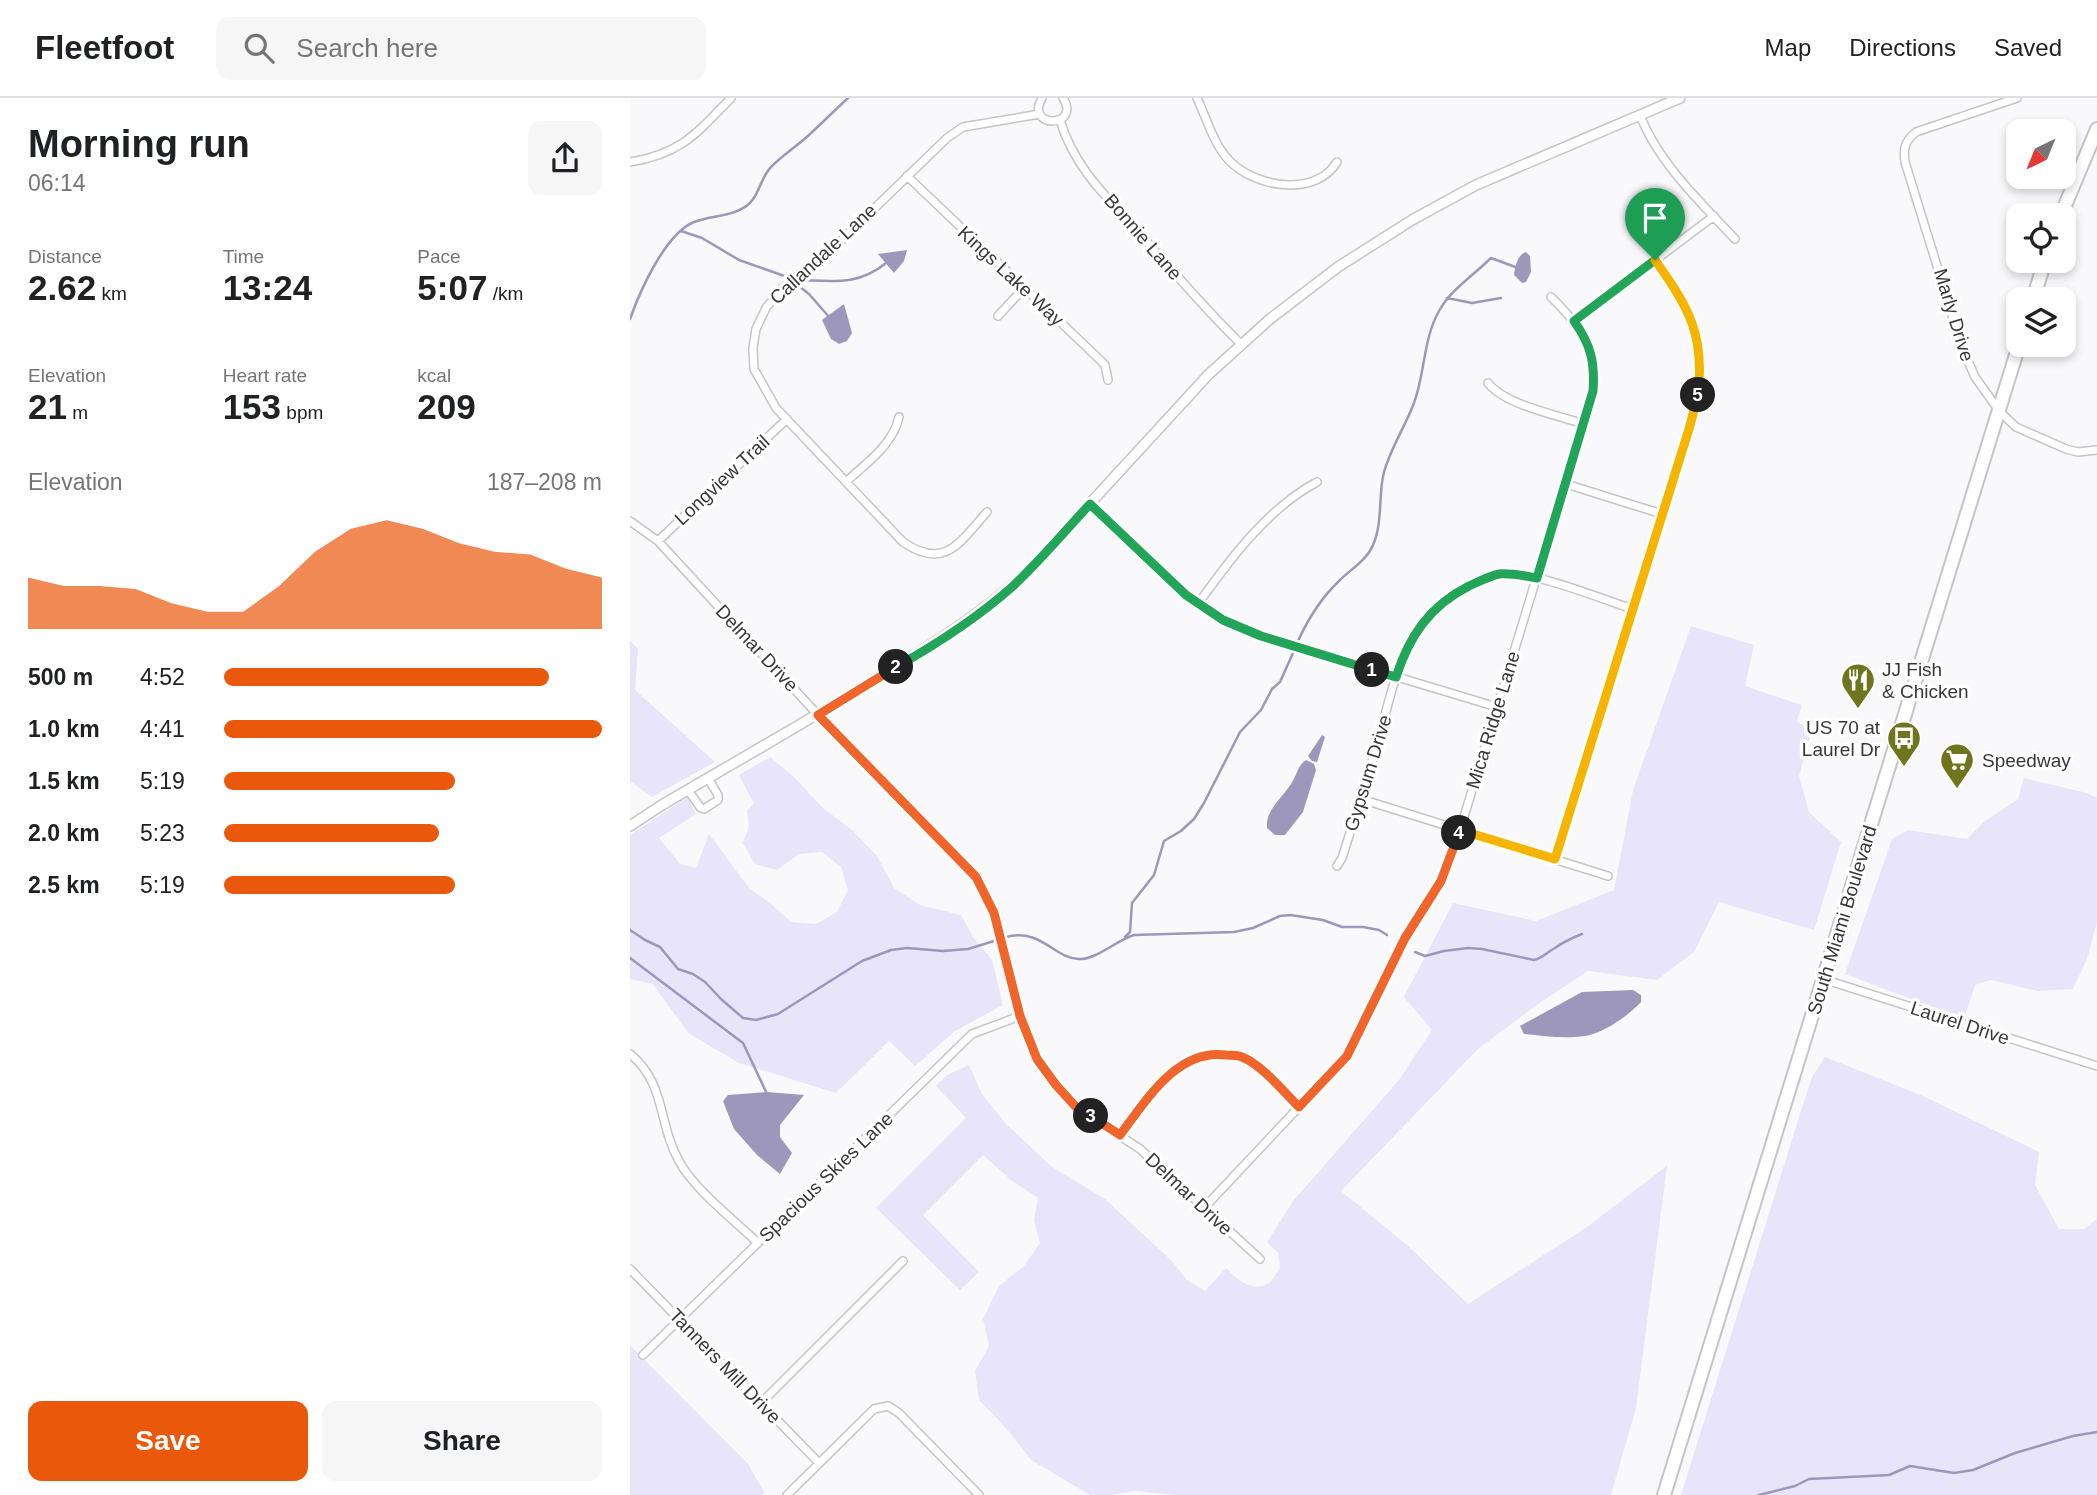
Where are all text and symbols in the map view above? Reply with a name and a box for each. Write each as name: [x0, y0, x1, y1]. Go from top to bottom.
search box: [216, 17, 706, 80]
text: Fleetfoot: [35, 29, 174, 66]
icon: search: [240, 29, 278, 67]
text: Search here: [296, 33, 438, 63]
text: Map: [1765, 34, 1811, 61]
text: Directions: [1849, 34, 1956, 61]
text: Saved: [1994, 34, 2062, 61]
north arrow: [2006, 119, 2076, 189]
map controls: [2006, 119, 2076, 357]
button: share: [528, 121, 602, 195]
text: Morning run: [28, 123, 250, 165]
text: 06:14: [28, 170, 86, 196]
pin: [1625, 188, 1685, 260]
street label: Bonnie Lane: [1100, 190, 1186, 284]
street label: Callandale Lane: [766, 199, 880, 309]
icon: arrive: [1636, 199, 1674, 237]
button: locate: [2006, 203, 2076, 273]
street label: Kings Lake Way: [954, 222, 1068, 331]
text: Distance: [28, 246, 102, 267]
text: Time: [223, 246, 264, 267]
text: Pace: [417, 246, 461, 267]
street label: Marly Drive: [1930, 266, 1978, 364]
text: 2.62: [28, 268, 96, 307]
text: 13:24: [223, 268, 312, 307]
text: 5:07: [417, 268, 487, 307]
text: km: [96, 283, 127, 304]
text: /km: [487, 283, 523, 304]
button: layers: [2006, 287, 2076, 357]
text: Elevation: [28, 365, 106, 386]
text: Heart rate: [223, 365, 307, 386]
text: kcal: [417, 365, 451, 386]
pin: 5: [1680, 378, 1716, 412]
text: 5: [1692, 384, 1703, 405]
text: 21: [28, 387, 67, 426]
text: 153: [223, 387, 281, 426]
text: 209: [417, 387, 476, 426]
text: m: [67, 402, 88, 423]
text: bpm: [281, 402, 323, 423]
street label: Longview Trail: [670, 431, 774, 529]
text: Elevation: [28, 469, 123, 495]
text: 187–208 m: [487, 469, 602, 495]
street label: Delmar Drive: [712, 600, 802, 696]
street label: Mica Ridge Lane: [1462, 649, 1524, 791]
pin: 2: [878, 650, 914, 684]
pin: 1: [1354, 652, 1390, 688]
text: 2: [890, 656, 901, 677]
text: 1: [1366, 659, 1377, 680]
place label: JJ Fish & Chicken: [1882, 659, 1969, 702]
restaurant icon: JJ Fish & Chicken: [1839, 661, 1877, 710]
text: 500 m: [28, 664, 93, 690]
text: 4:52: [140, 664, 185, 690]
street label: Gypsum Drive: [1340, 712, 1396, 834]
text: 1.0 km: [28, 716, 100, 742]
text: 4:41: [140, 716, 185, 742]
place label: US 70 at Laurel Dr: [1802, 717, 1881, 760]
bus stop icon: US 70 at Laurel Dr: [1885, 719, 1923, 768]
supermarket icon: Speedway: [1938, 741, 1976, 790]
place label: Speedway: [1982, 750, 2071, 771]
text: 1.5 km: [28, 768, 100, 794]
text: 5:19: [140, 768, 185, 794]
pin: 4: [1442, 816, 1476, 850]
text: 2.0 km: [28, 820, 100, 846]
text: 5:23: [140, 820, 185, 846]
text: 4: [1453, 822, 1464, 843]
street label: South Miami Boulevard: [1803, 823, 1881, 1017]
text: 2.5 km: [28, 872, 100, 898]
text: 5:19: [140, 872, 185, 898]
street label: Laurel Drive: [1908, 997, 2012, 1049]
pin: 3: [1074, 1098, 1108, 1134]
text: 3: [1085, 1105, 1096, 1126]
street label: Spacious Skies Lane: [755, 1108, 897, 1246]
street label: Delmar Drive: [1141, 1149, 1237, 1239]
street label: Tanners Mill Drive: [665, 1304, 785, 1428]
button: Save: [28, 1401, 308, 1481]
button: Share: [322, 1401, 602, 1481]

